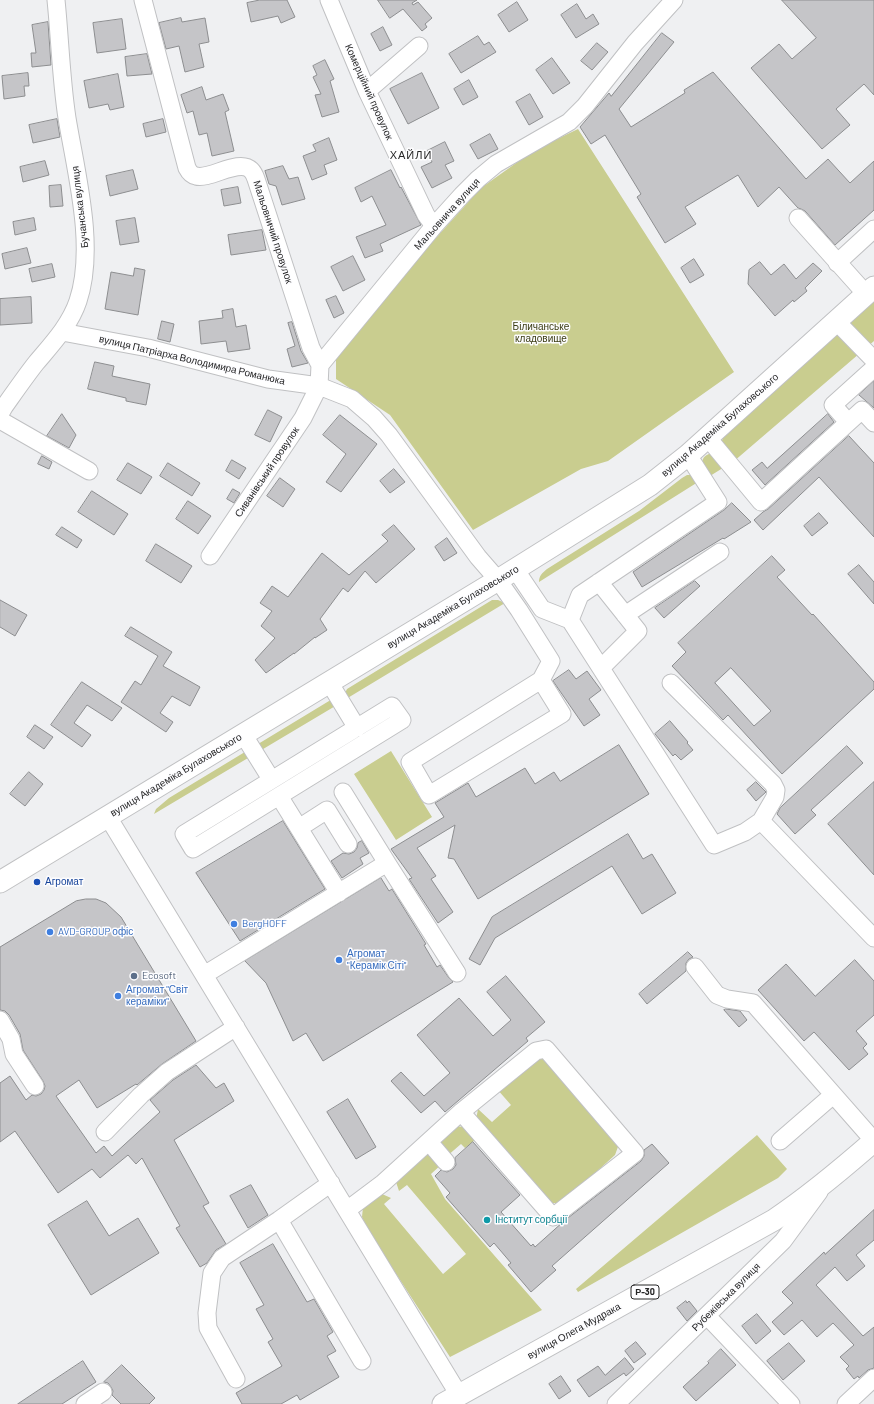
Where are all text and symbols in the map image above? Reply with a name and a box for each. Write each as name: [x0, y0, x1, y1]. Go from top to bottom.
street label: Комерційний провулок: [342, 42, 396, 142]
district label: ХАЙЛИ: [390, 148, 432, 162]
street label: Бучанська вулиця: [69, 165, 91, 249]
street label: Мальовнича вулиця: [412, 176, 482, 252]
street label: Мальовничий провулок: [251, 179, 295, 285]
park label: Біличанське кладовище: [513, 321, 569, 344]
street label: вулиця Патріарха Володимира Романюка: [98, 333, 286, 387]
street label: вулиця Академіка Булаховського: [659, 371, 781, 479]
street label: Сиванівський провулок: [232, 424, 302, 520]
street label: вулиця Академіка Булаховського: [385, 563, 521, 651]
street label: вулиця Академіка Булаховського: [108, 731, 244, 819]
place label: Агромат: [45, 876, 83, 888]
marker: Агромат: [32, 877, 42, 887]
place label: BergHOFF: [242, 918, 287, 930]
marker: BergHOFF: [229, 919, 239, 929]
place label: AVD-GROUP офіс: [58, 926, 133, 938]
marker: AVD-GROUP офіс: [45, 927, 55, 937]
place label: Агромат "Керамік Сіті": [347, 948, 406, 972]
marker: Агромат "Керамік Сіті": [334, 955, 344, 965]
place label: Ecosoft: [142, 970, 176, 982]
marker: Ecosoft: [129, 971, 139, 981]
place label: Агромат "Світ кераміки": [126, 984, 188, 1008]
marker: Агромат "Світ кераміки": [113, 991, 123, 1001]
place label: Інститут сорбції: [495, 1214, 567, 1226]
marker: Інститут сорбції: [482, 1215, 492, 1225]
street label: Рубежівська вулиця: [689, 1260, 763, 1334]
road number: Р-30: [631, 1285, 659, 1299]
street label: вулиця Олега Мудрака: [525, 1300, 623, 1362]

